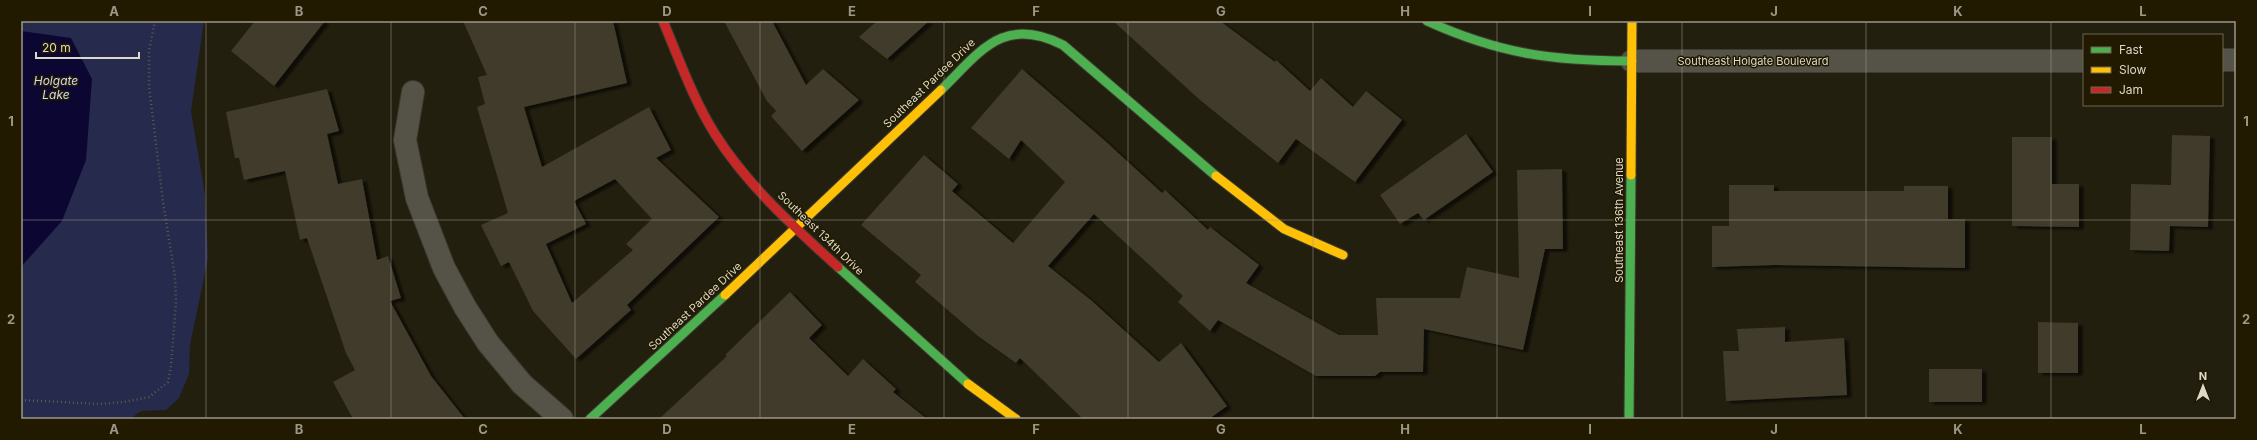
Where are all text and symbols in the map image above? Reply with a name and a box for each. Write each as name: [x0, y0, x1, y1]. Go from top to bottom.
text: A: [109, 3, 119, 19]
text: B: [295, 3, 304, 19]
text: C: [478, 3, 488, 19]
text: D: [662, 3, 672, 19]
text: E: [848, 3, 856, 19]
text: F: [1032, 3, 1040, 19]
text: G: [1216, 3, 1226, 19]
text: H: [1400, 3, 1410, 19]
text: I: [1588, 3, 1592, 19]
text: J: [1770, 3, 1778, 19]
text: K: [1953, 3, 1963, 19]
text: L: [2139, 3, 2147, 19]
scale bar: [36, 34, 139, 60]
legend: [2083, 34, 2223, 106]
street label: Southeast Pardee Drive: [880, 35, 978, 131]
text: 20 m: [42, 40, 71, 55]
text: Fast: [2119, 42, 2143, 57]
street label: Southeast Holgate Boulevard: [1678, 54, 1828, 68]
text: Slow: [2119, 62, 2147, 77]
water label: Holgate Lake: [34, 73, 78, 102]
text: Jam: [2119, 82, 2143, 97]
text: 1: [8, 113, 14, 129]
text: 1: [2243, 113, 2249, 129]
street label: Southeast 136th Avenue: [1612, 157, 1626, 283]
street label: Southeast 134th Drive: [775, 188, 867, 278]
street label: Southeast Pardee Drive: [645, 259, 745, 353]
text: 2: [7, 311, 15, 327]
text: 2: [2242, 311, 2250, 327]
north arrow: [2183, 366, 2223, 406]
text: N: [2199, 369, 2207, 383]
text: A: [109, 421, 119, 437]
text: B: [295, 421, 304, 437]
text: C: [478, 421, 488, 437]
text: D: [662, 421, 672, 437]
text: E: [848, 421, 856, 437]
text: F: [1032, 421, 1040, 437]
text: G: [1216, 421, 1226, 437]
text: H: [1400, 421, 1410, 437]
text: I: [1588, 421, 1592, 437]
text: J: [1770, 421, 1778, 437]
text: K: [1953, 421, 1963, 437]
text: L: [2139, 421, 2147, 437]

